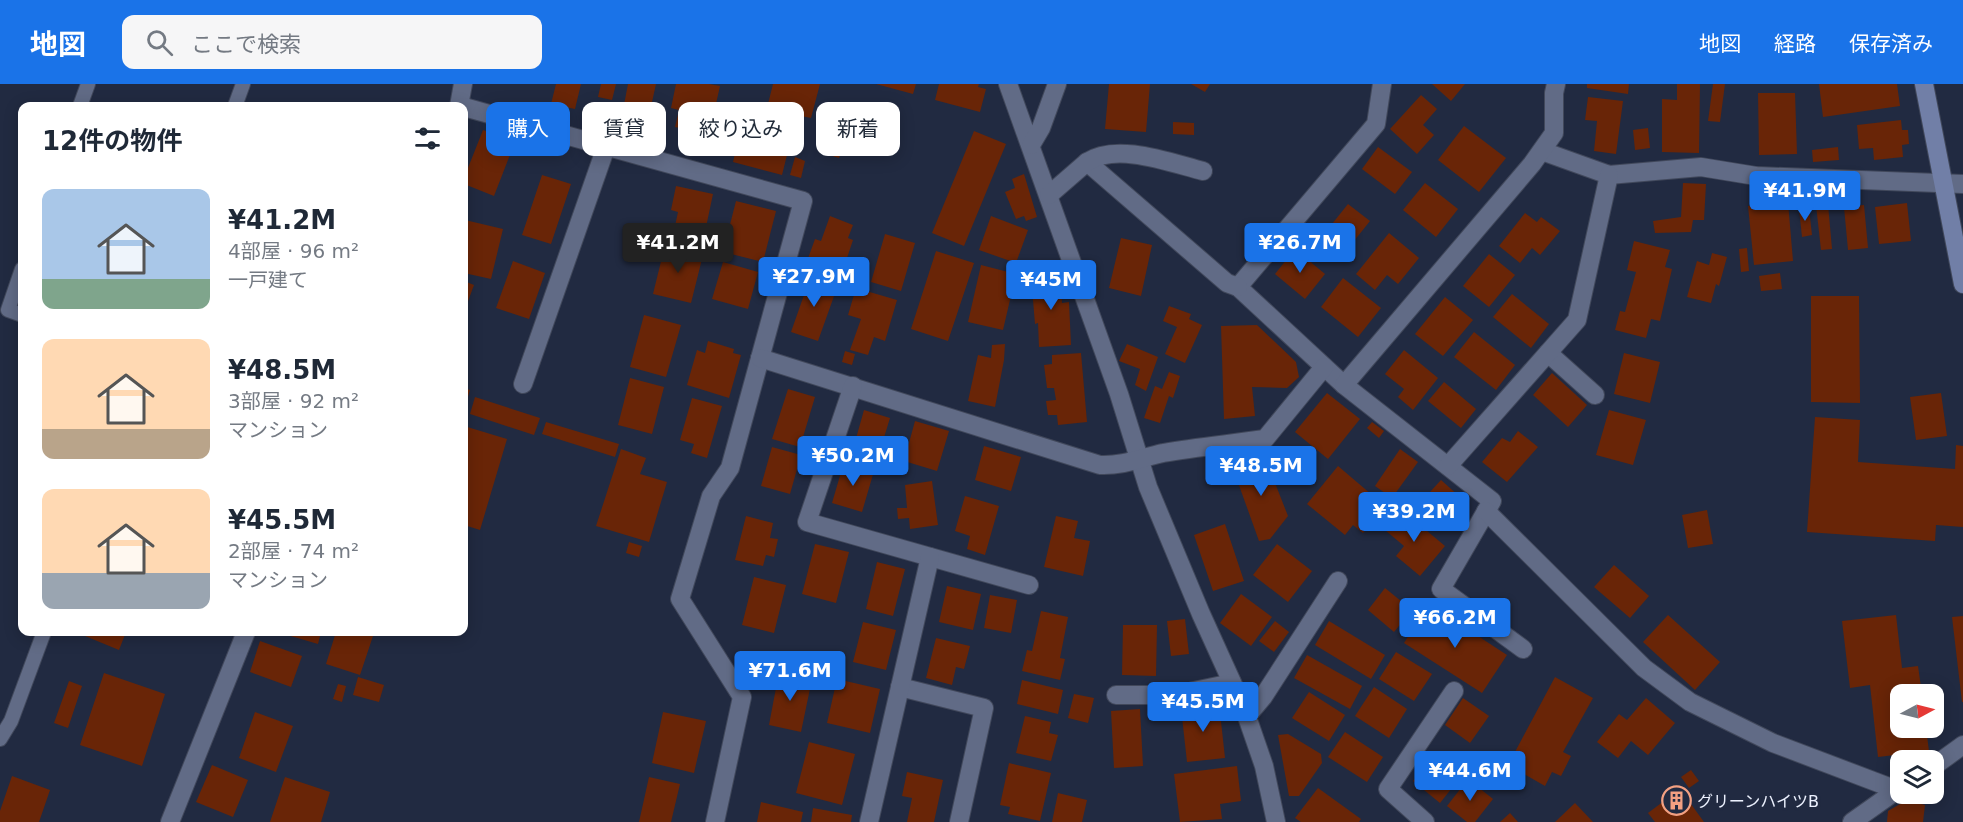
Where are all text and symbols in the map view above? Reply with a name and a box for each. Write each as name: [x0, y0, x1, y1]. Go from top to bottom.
search box: [122, 15, 542, 69]
icon: search: [143, 26, 176, 59]
text: 地図: [30, 28, 86, 61]
text: ここで検索: [191, 32, 301, 57]
text: 地図: [1699, 32, 1741, 56]
text: 経路: [1774, 32, 1816, 56]
text: 保存済み: [1849, 32, 1933, 56]
chip: 購入: [486, 102, 570, 156]
chip: 賃貸: [582, 102, 666, 156]
chip: 絞り込み: [678, 102, 804, 156]
chip: 新着: [816, 102, 900, 156]
icon: filters: [411, 122, 444, 155]
text: 12件の物件: [42, 126, 182, 156]
pin: ¥41.9M: [1756, 171, 1854, 222]
text: ¥41.9M: [1763, 178, 1847, 202]
text: ¥41.2M: [228, 205, 336, 235]
icon: home: [90, 213, 162, 285]
pin: ¥41.2M: [629, 223, 727, 274]
pin: ¥26.7M: [1251, 223, 1349, 274]
text: ¥41.2M: [636, 230, 720, 254]
text: ¥26.7M: [1258, 230, 1342, 254]
text: 4部屋 · 96 m²: [228, 239, 359, 263]
pin: ¥27.9M: [765, 257, 863, 308]
pin: ¥45M: [1015, 260, 1087, 311]
text: ¥27.9M: [772, 264, 856, 288]
text: ¥45M: [1020, 267, 1082, 291]
text: 一戸建て: [228, 268, 308, 292]
text: ¥48.5M: [228, 355, 336, 385]
icon: home: [90, 363, 162, 435]
text: 3部屋 · 92 m²: [228, 389, 359, 413]
text: マンション: [228, 418, 328, 442]
pin: ¥50.2M: [804, 436, 902, 487]
text: ¥50.2M: [811, 443, 895, 467]
pin: ¥48.5M: [1212, 446, 1310, 497]
text: ¥48.5M: [1219, 453, 1303, 477]
pin: ¥39.2M: [1365, 492, 1463, 543]
text: ¥39.2M: [1372, 499, 1456, 523]
text: ¥45.5M: [228, 505, 336, 535]
icon: home: [90, 513, 162, 585]
text: 2部屋 · 74 m²: [228, 539, 359, 563]
text: マンション: [228, 568, 328, 592]
pin: ¥66.2M: [1406, 598, 1504, 649]
text: ¥66.2M: [1413, 605, 1497, 629]
pin: ¥71.6M: [741, 651, 839, 702]
text: ¥71.6M: [748, 658, 832, 682]
pin: ¥45.5M: [1154, 682, 1252, 733]
north arrow: [1890, 684, 1944, 738]
map controls: [1890, 684, 1944, 804]
text: ¥45.5M: [1161, 689, 1245, 713]
button: layers: [1890, 750, 1944, 804]
pin: ¥44.6M: [1421, 751, 1519, 802]
text: ¥44.6M: [1428, 758, 1512, 782]
building icon: グリーンハイツB: [1660, 785, 1692, 817]
place label: グリーンハイツB: [1697, 792, 1819, 811]

